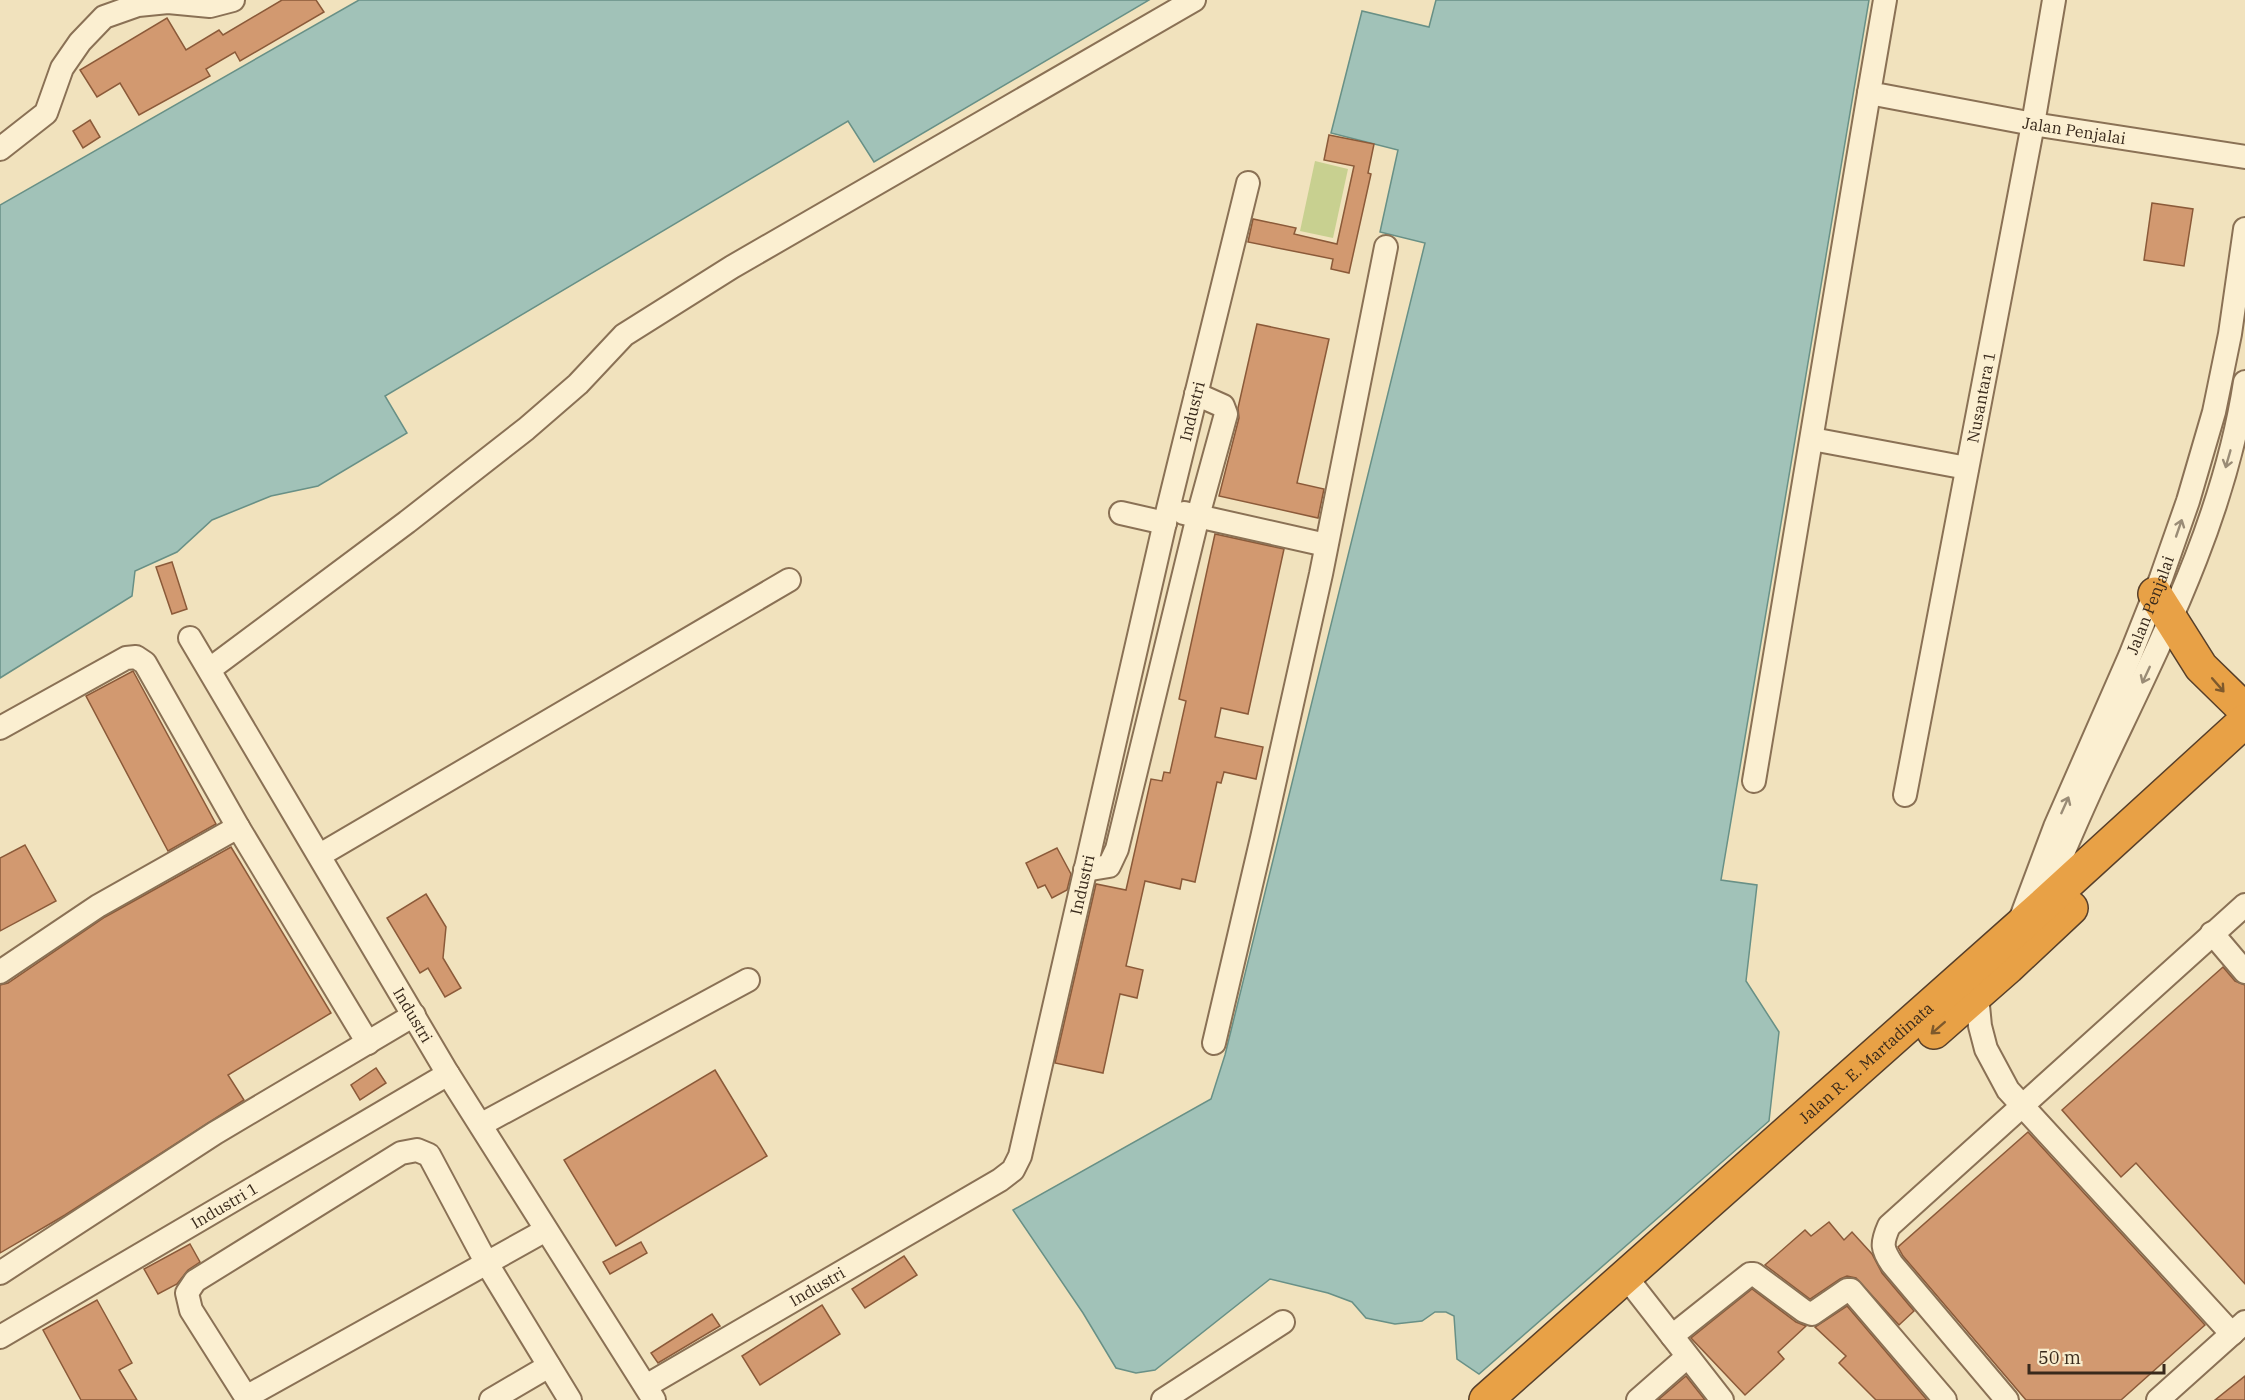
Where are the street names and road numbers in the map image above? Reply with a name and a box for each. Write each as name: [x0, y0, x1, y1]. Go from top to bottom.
street label: Jalan Penjalai: [2021, 112, 2127, 148]
street label: Nusantara 1: [1962, 350, 1999, 445]
street label: Industri: [1175, 379, 1209, 443]
street label: Jalan Penjalai: [2122, 553, 2178, 657]
street label: Industri: [1066, 853, 1099, 917]
street label: Industri: [389, 984, 437, 1046]
street label: Jalan R. E. Martadinata: [1794, 998, 1937, 1128]
street label: Industri 1: [187, 1178, 261, 1233]
street label: Industri: [786, 1262, 848, 1310]

